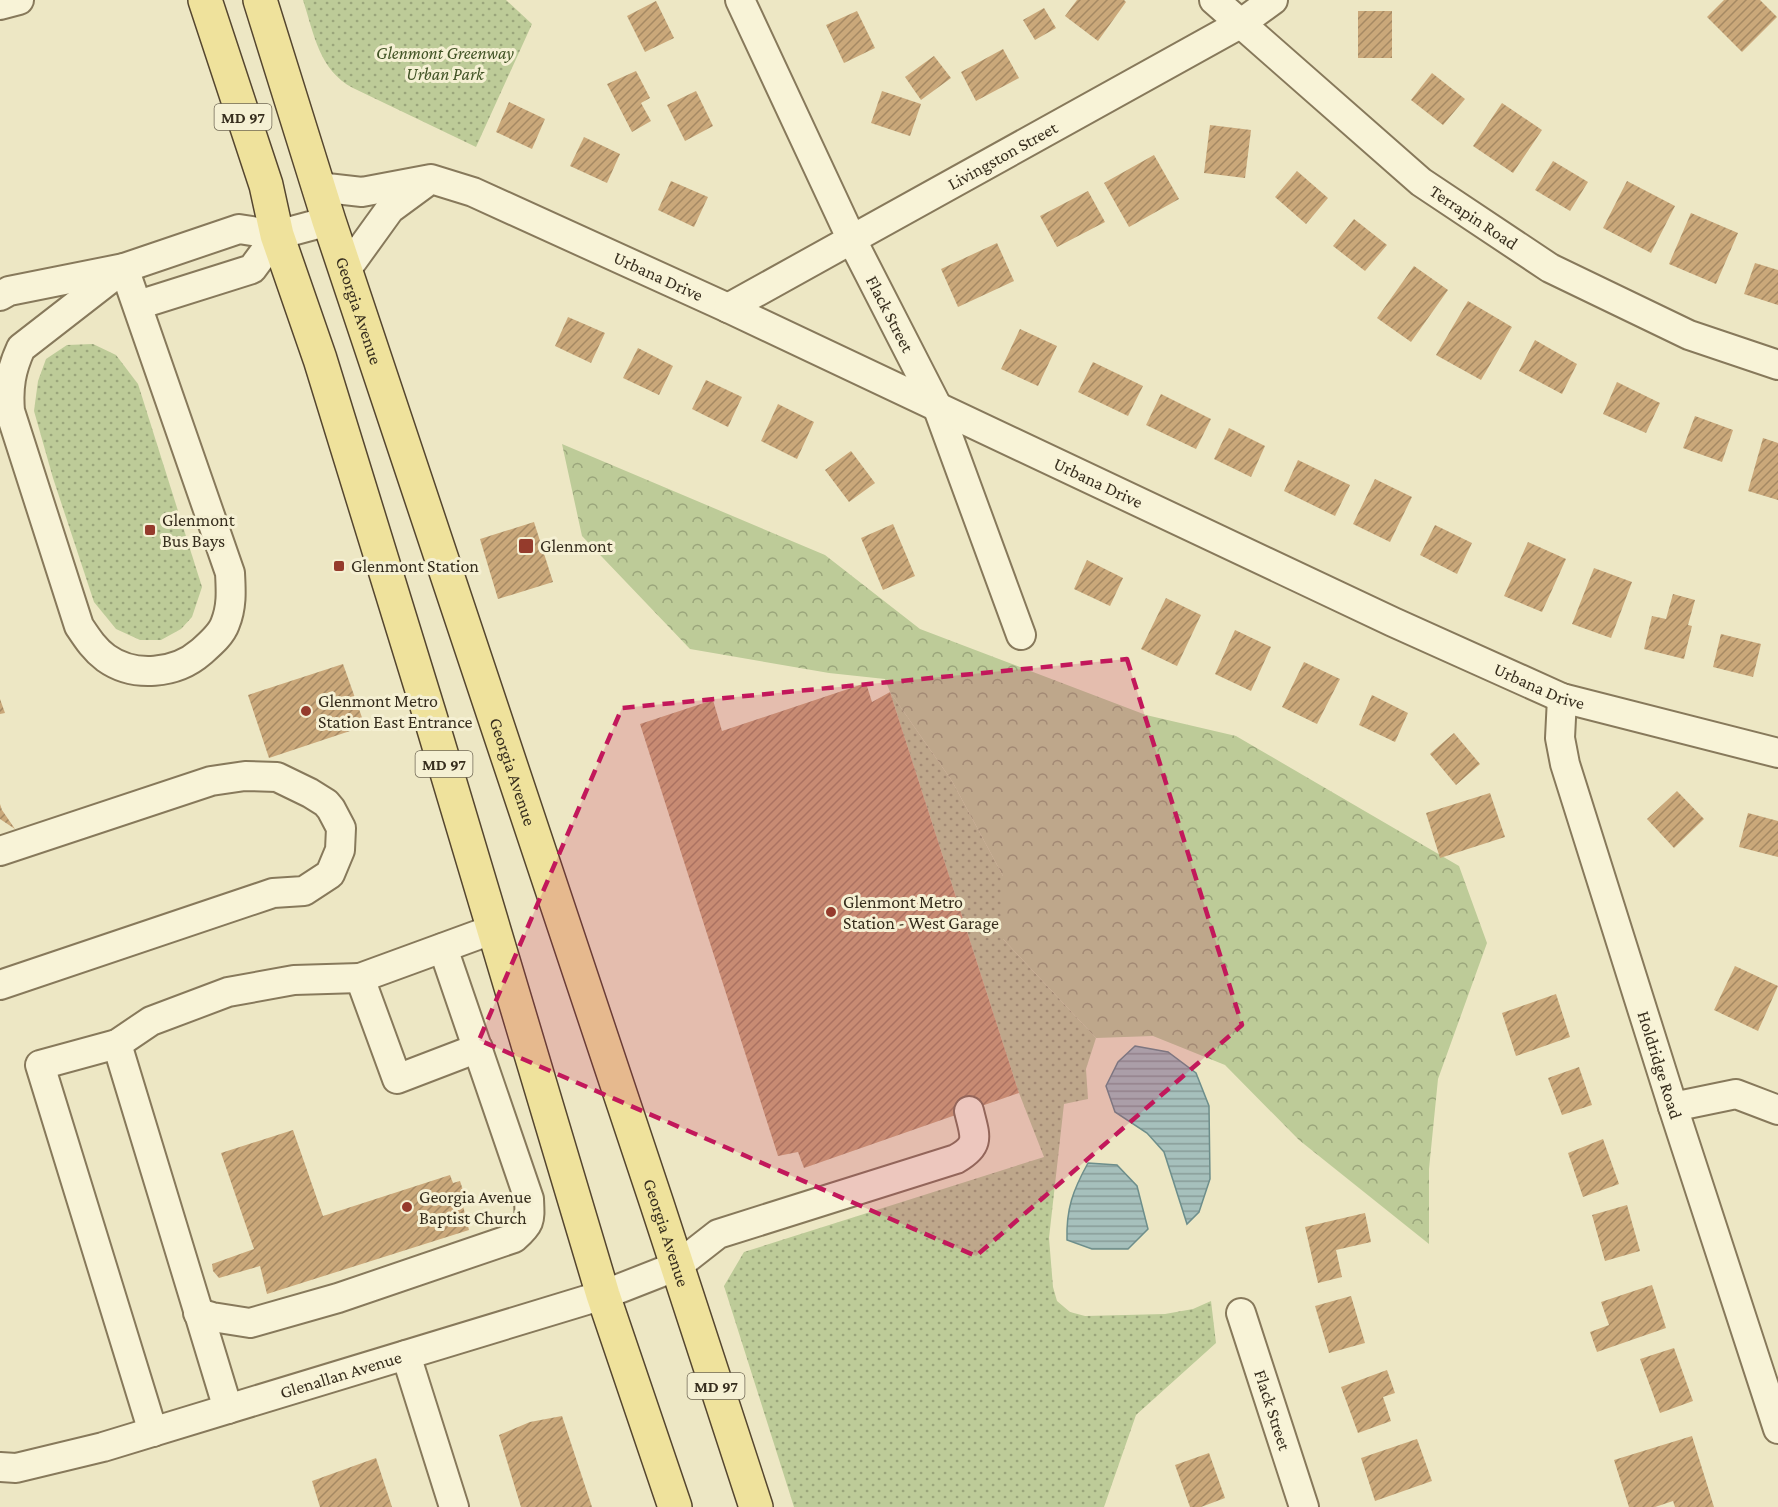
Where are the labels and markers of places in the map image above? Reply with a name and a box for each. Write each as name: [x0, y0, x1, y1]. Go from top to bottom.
place label: Glenmont Bus Bays: [162, 510, 236, 551]
marker: Glenmont Bus Bays: [143, 523, 157, 537]
place label: Glenmont: [540, 536, 614, 556]
marker: Glenmont: [517, 537, 535, 555]
place label: Glenmont Station: [351, 556, 479, 576]
marker: Glenmont Station: [332, 559, 346, 573]
place label: Glenmont Metro Station East Entrance: [318, 691, 473, 732]
marker: Glenmont Metro Station East Entrance: [299, 704, 313, 718]
place label: Glenmont Metro Station - West Garage: [843, 892, 999, 933]
marker: Glenmont Metro Station - West Garage: [824, 905, 838, 919]
place label: Georgia Avenue Baptist Church: [419, 1187, 532, 1228]
marker: Georgia Avenue Baptist Church: [400, 1200, 414, 1214]

